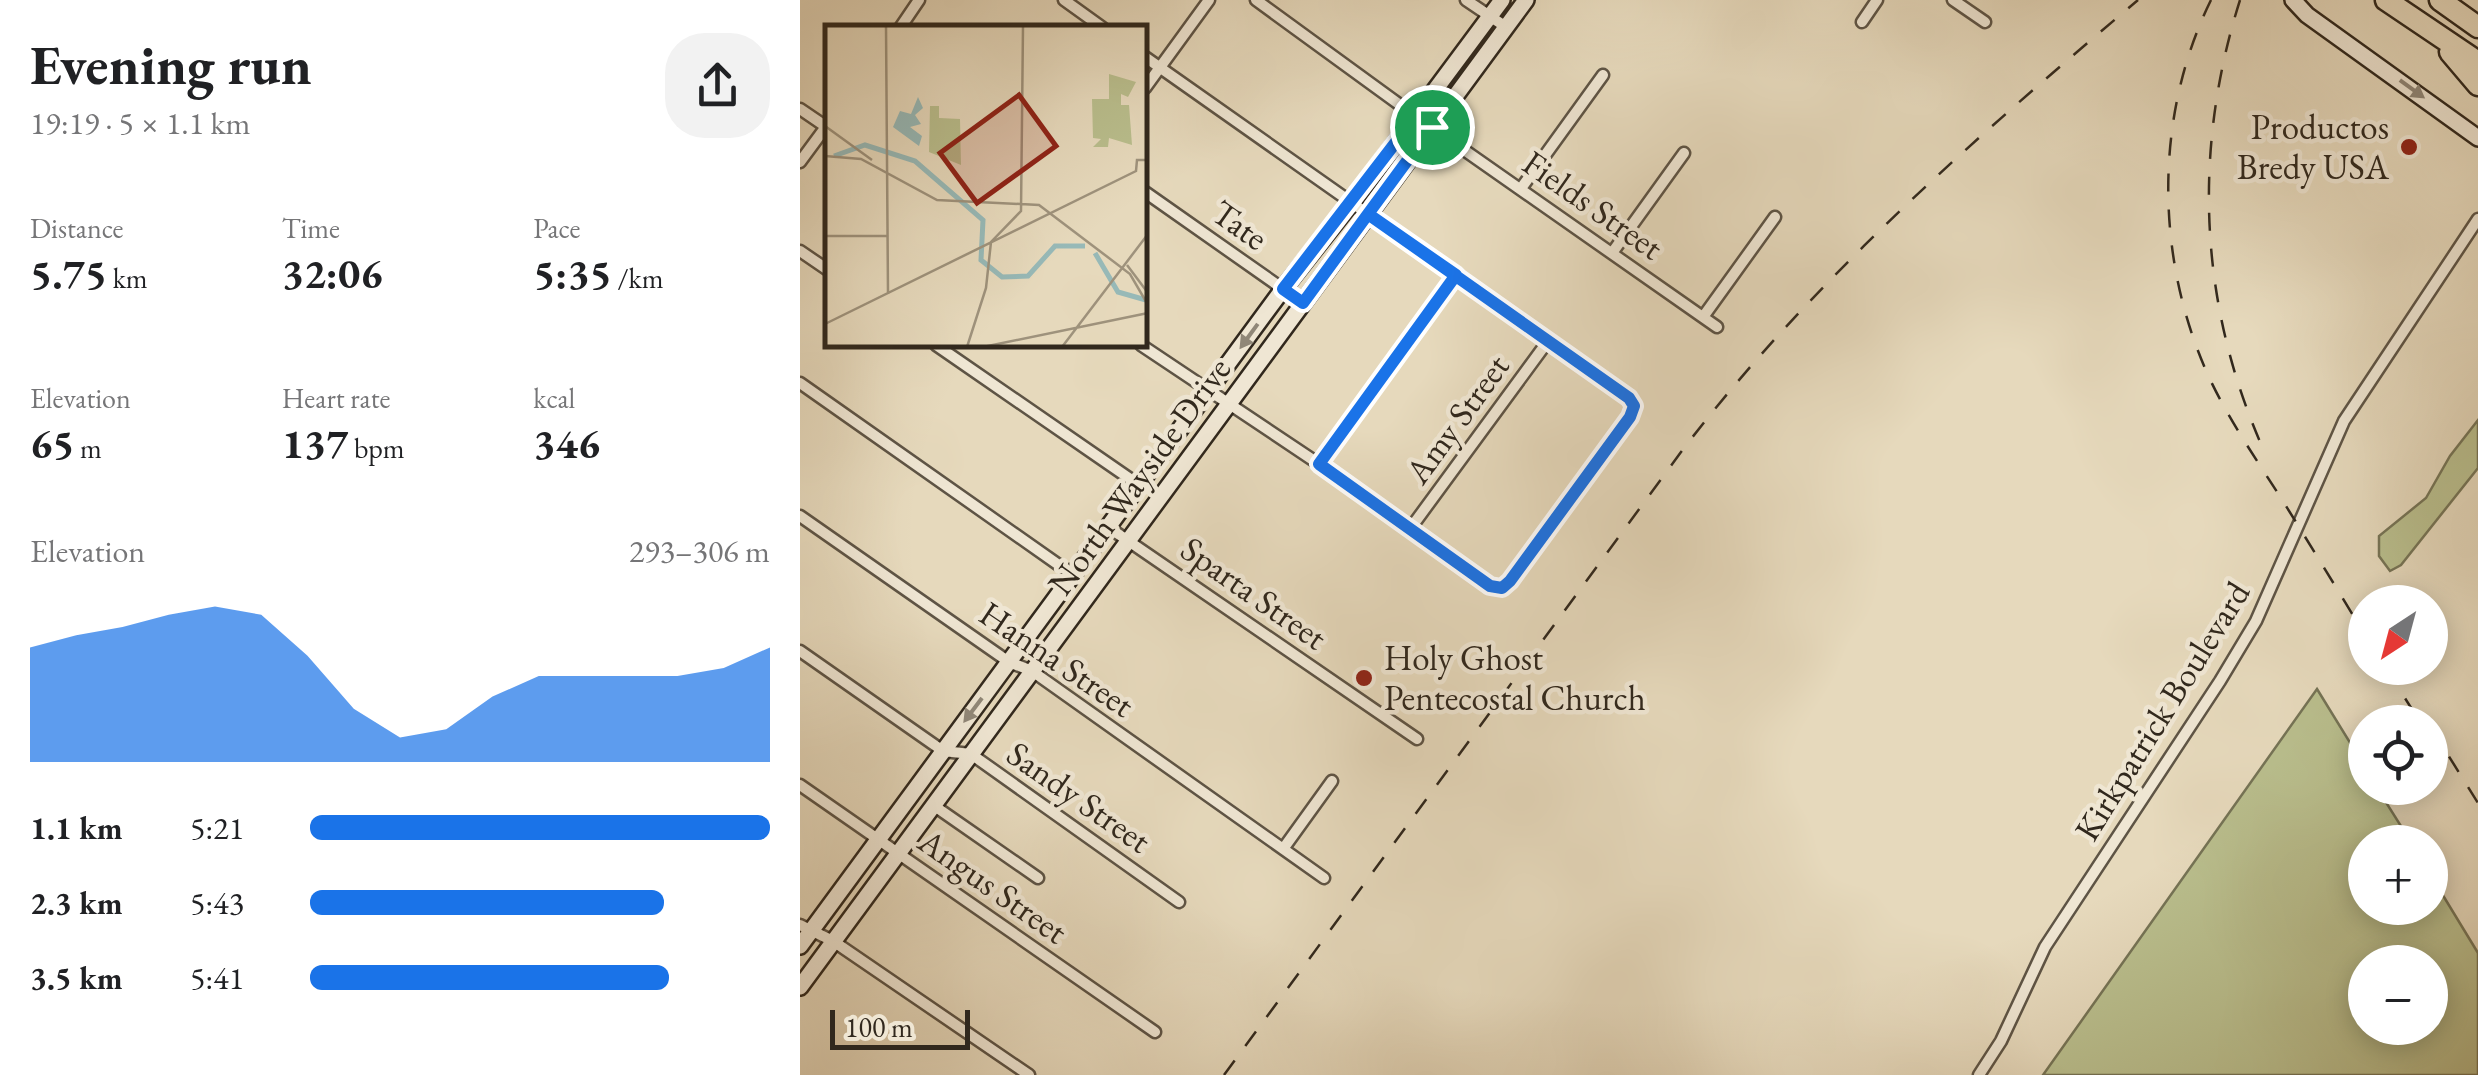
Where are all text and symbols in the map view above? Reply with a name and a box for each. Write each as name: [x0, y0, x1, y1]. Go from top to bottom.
inset map: [825, 25, 1148, 348]
text: Evening run: [30, 29, 312, 100]
button: share: [665, 33, 770, 138]
one-way arrow: [2399, 79, 2425, 99]
pin: [1390, 85, 1475, 170]
icon: arrive: [1405, 100, 1460, 155]
text: 19:19 · 5 × 1.1 km: [30, 102, 250, 144]
place label: Productos Bredy USA: [2237, 104, 2390, 189]
marker: Productos Bredy USA: [2398, 136, 2420, 158]
street label: Fields Street: [1514, 140, 1672, 269]
street label: Tate: [1203, 189, 1277, 260]
text: Distance: [30, 210, 124, 246]
text: Time: [282, 210, 340, 246]
text: Pace: [533, 210, 580, 246]
text: 5.75: [30, 246, 107, 301]
text: 32:06: [282, 246, 382, 301]
text: 5:35: [533, 246, 612, 301]
text: km: [107, 260, 148, 296]
text: /km: [612, 260, 664, 296]
one-way arrow: [1240, 323, 1259, 349]
street label: Amy Street: [1394, 345, 1519, 493]
street label: North Wayside Drive: [1037, 348, 1240, 604]
text: Elevation: [30, 380, 131, 416]
text: Heart rate: [282, 380, 390, 416]
text: kcal: [533, 380, 575, 416]
text: 65: [30, 416, 74, 471]
text: 137: [282, 416, 348, 471]
text: 346: [533, 416, 600, 471]
text: m: [74, 430, 102, 466]
text: bpm: [348, 430, 405, 466]
street label: Sparta Street: [1172, 526, 1336, 659]
text: Elevation: [30, 530, 145, 572]
text: 293–306 m: [629, 530, 770, 572]
street label: Kirkpatrick Boulevard: [2064, 572, 2260, 849]
north arrow: [2348, 585, 2448, 685]
map controls: [2348, 585, 2448, 1045]
street label: Hanna Street: [971, 590, 1143, 727]
place label: Holy Ghost Pentecostal Church: [1384, 635, 1646, 720]
marker: Holy Ghost Pentecostal Church: [1353, 667, 1375, 689]
one-way arrow: [964, 697, 984, 723]
button: locate: [2348, 705, 2448, 805]
street label: Sandy Street: [999, 731, 1160, 863]
text: 1.1 km: [30, 807, 123, 849]
text: 5:21: [190, 807, 244, 849]
street label: Angus Street: [909, 817, 1076, 953]
button: +: [2348, 825, 2448, 925]
text: 2.3 km: [30, 882, 123, 924]
text: 5:43: [190, 882, 244, 924]
button: −: [2348, 945, 2448, 1045]
text: 3.5 km: [30, 957, 123, 999]
text: 5:41: [190, 957, 244, 999]
scale bar: [830, 1005, 970, 1050]
text: 100 m: [845, 1009, 913, 1045]

